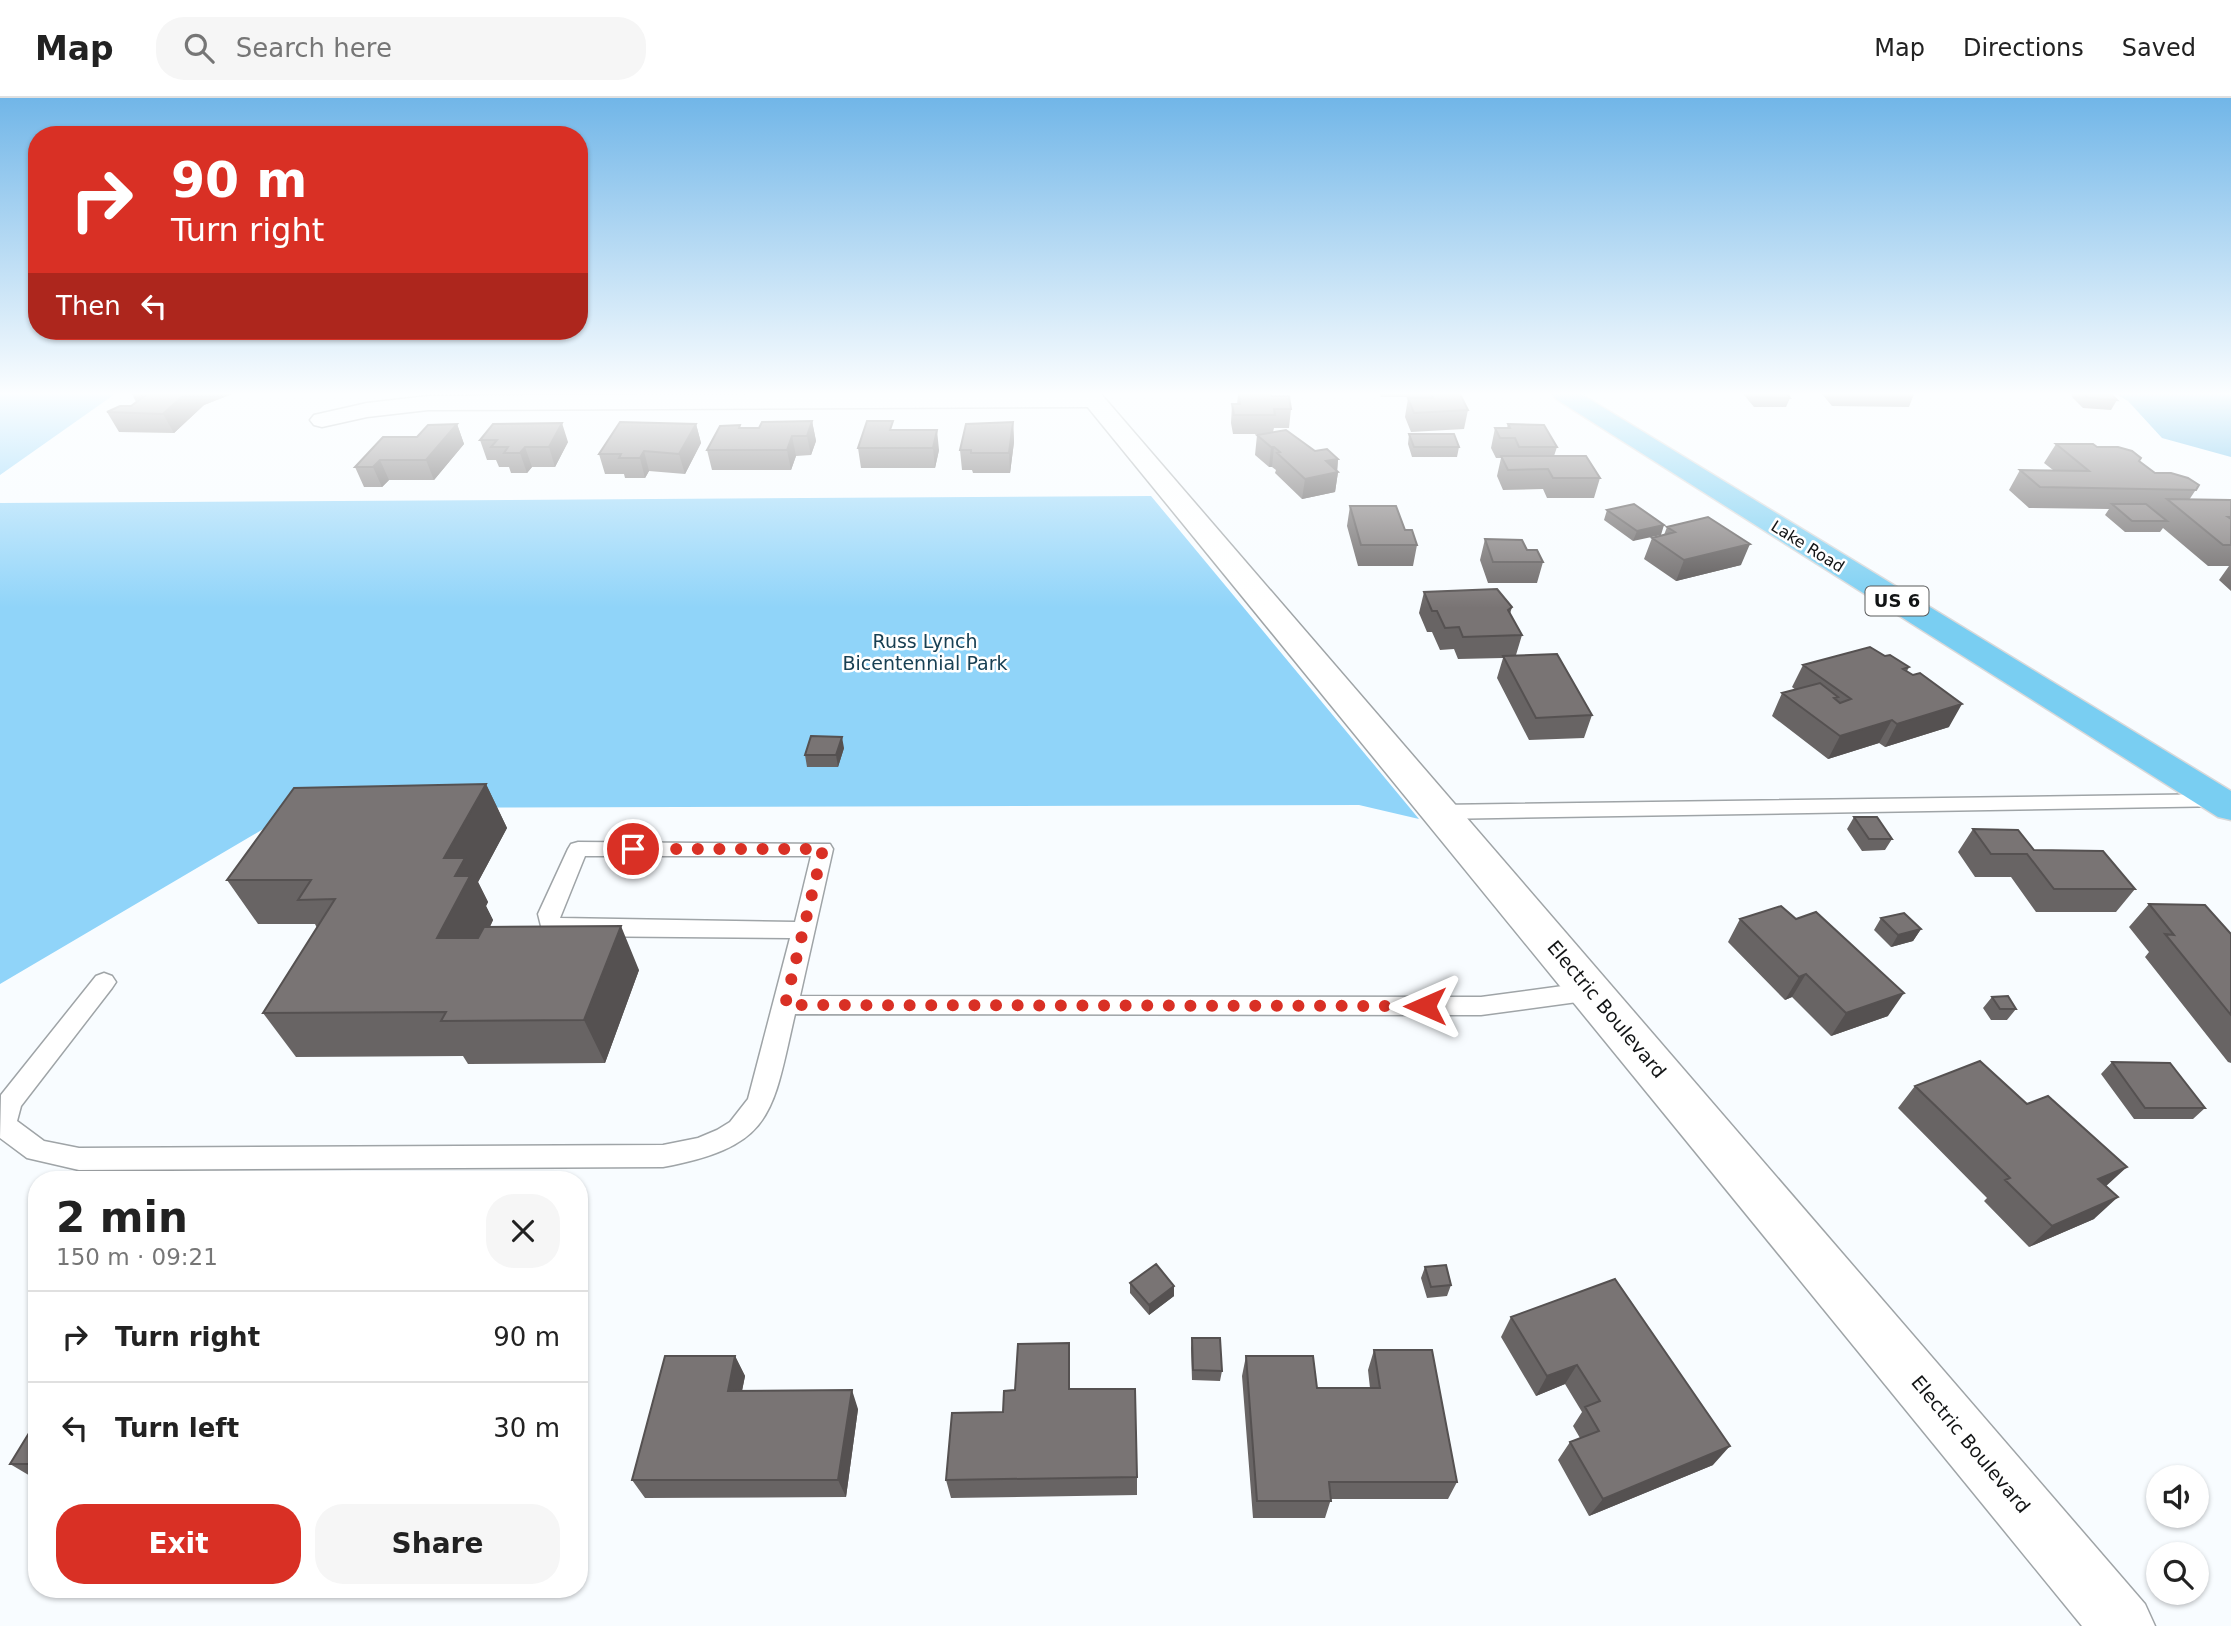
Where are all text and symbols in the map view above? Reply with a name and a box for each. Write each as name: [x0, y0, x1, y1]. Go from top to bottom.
search box: [156, 17, 646, 80]
text: Map: [35, 29, 114, 68]
icon: search: [180, 29, 218, 67]
text: Search here: [236, 33, 392, 63]
text: Map: [1874, 34, 1925, 62]
text: Directions: [1963, 34, 2084, 62]
text: Saved: [2122, 34, 2196, 62]
text: 90 m: [171, 152, 307, 209]
icon: right: [56, 154, 147, 245]
text: Turn right: [171, 211, 324, 249]
icon: left: [135, 287, 173, 325]
text: Then: [56, 291, 121, 321]
street label: Lake Road: [1768, 517, 1848, 576]
road number: US 6: [1866, 587, 1928, 616]
park label: Russ Lynch Bicentennial Park: [842, 630, 1008, 674]
pin: [603, 819, 663, 879]
icon: arrive: [614, 830, 652, 868]
street label: Electric Boulevard: [1543, 936, 1671, 1082]
position arrow: [1388, 969, 1462, 1043]
text: 2 min: [56, 1193, 188, 1242]
button: close: [486, 1194, 560, 1268]
text: 150 m · 09:21: [56, 1244, 218, 1270]
icon: right: [56, 1318, 94, 1356]
text: Turn right: [115, 1322, 260, 1352]
text: 90 m: [493, 1322, 560, 1352]
street label: Electric Boulevard: [1907, 1371, 2035, 1517]
icon: left: [56, 1409, 94, 1447]
text: Turn left: [115, 1413, 239, 1443]
text: 30 m: [493, 1413, 560, 1443]
map controls: [2146, 1465, 2209, 1605]
button: sound: [2146, 1465, 2209, 1528]
button: Exit: [56, 1504, 301, 1584]
button: Share: [315, 1504, 560, 1584]
button: search: [2146, 1542, 2209, 1605]

